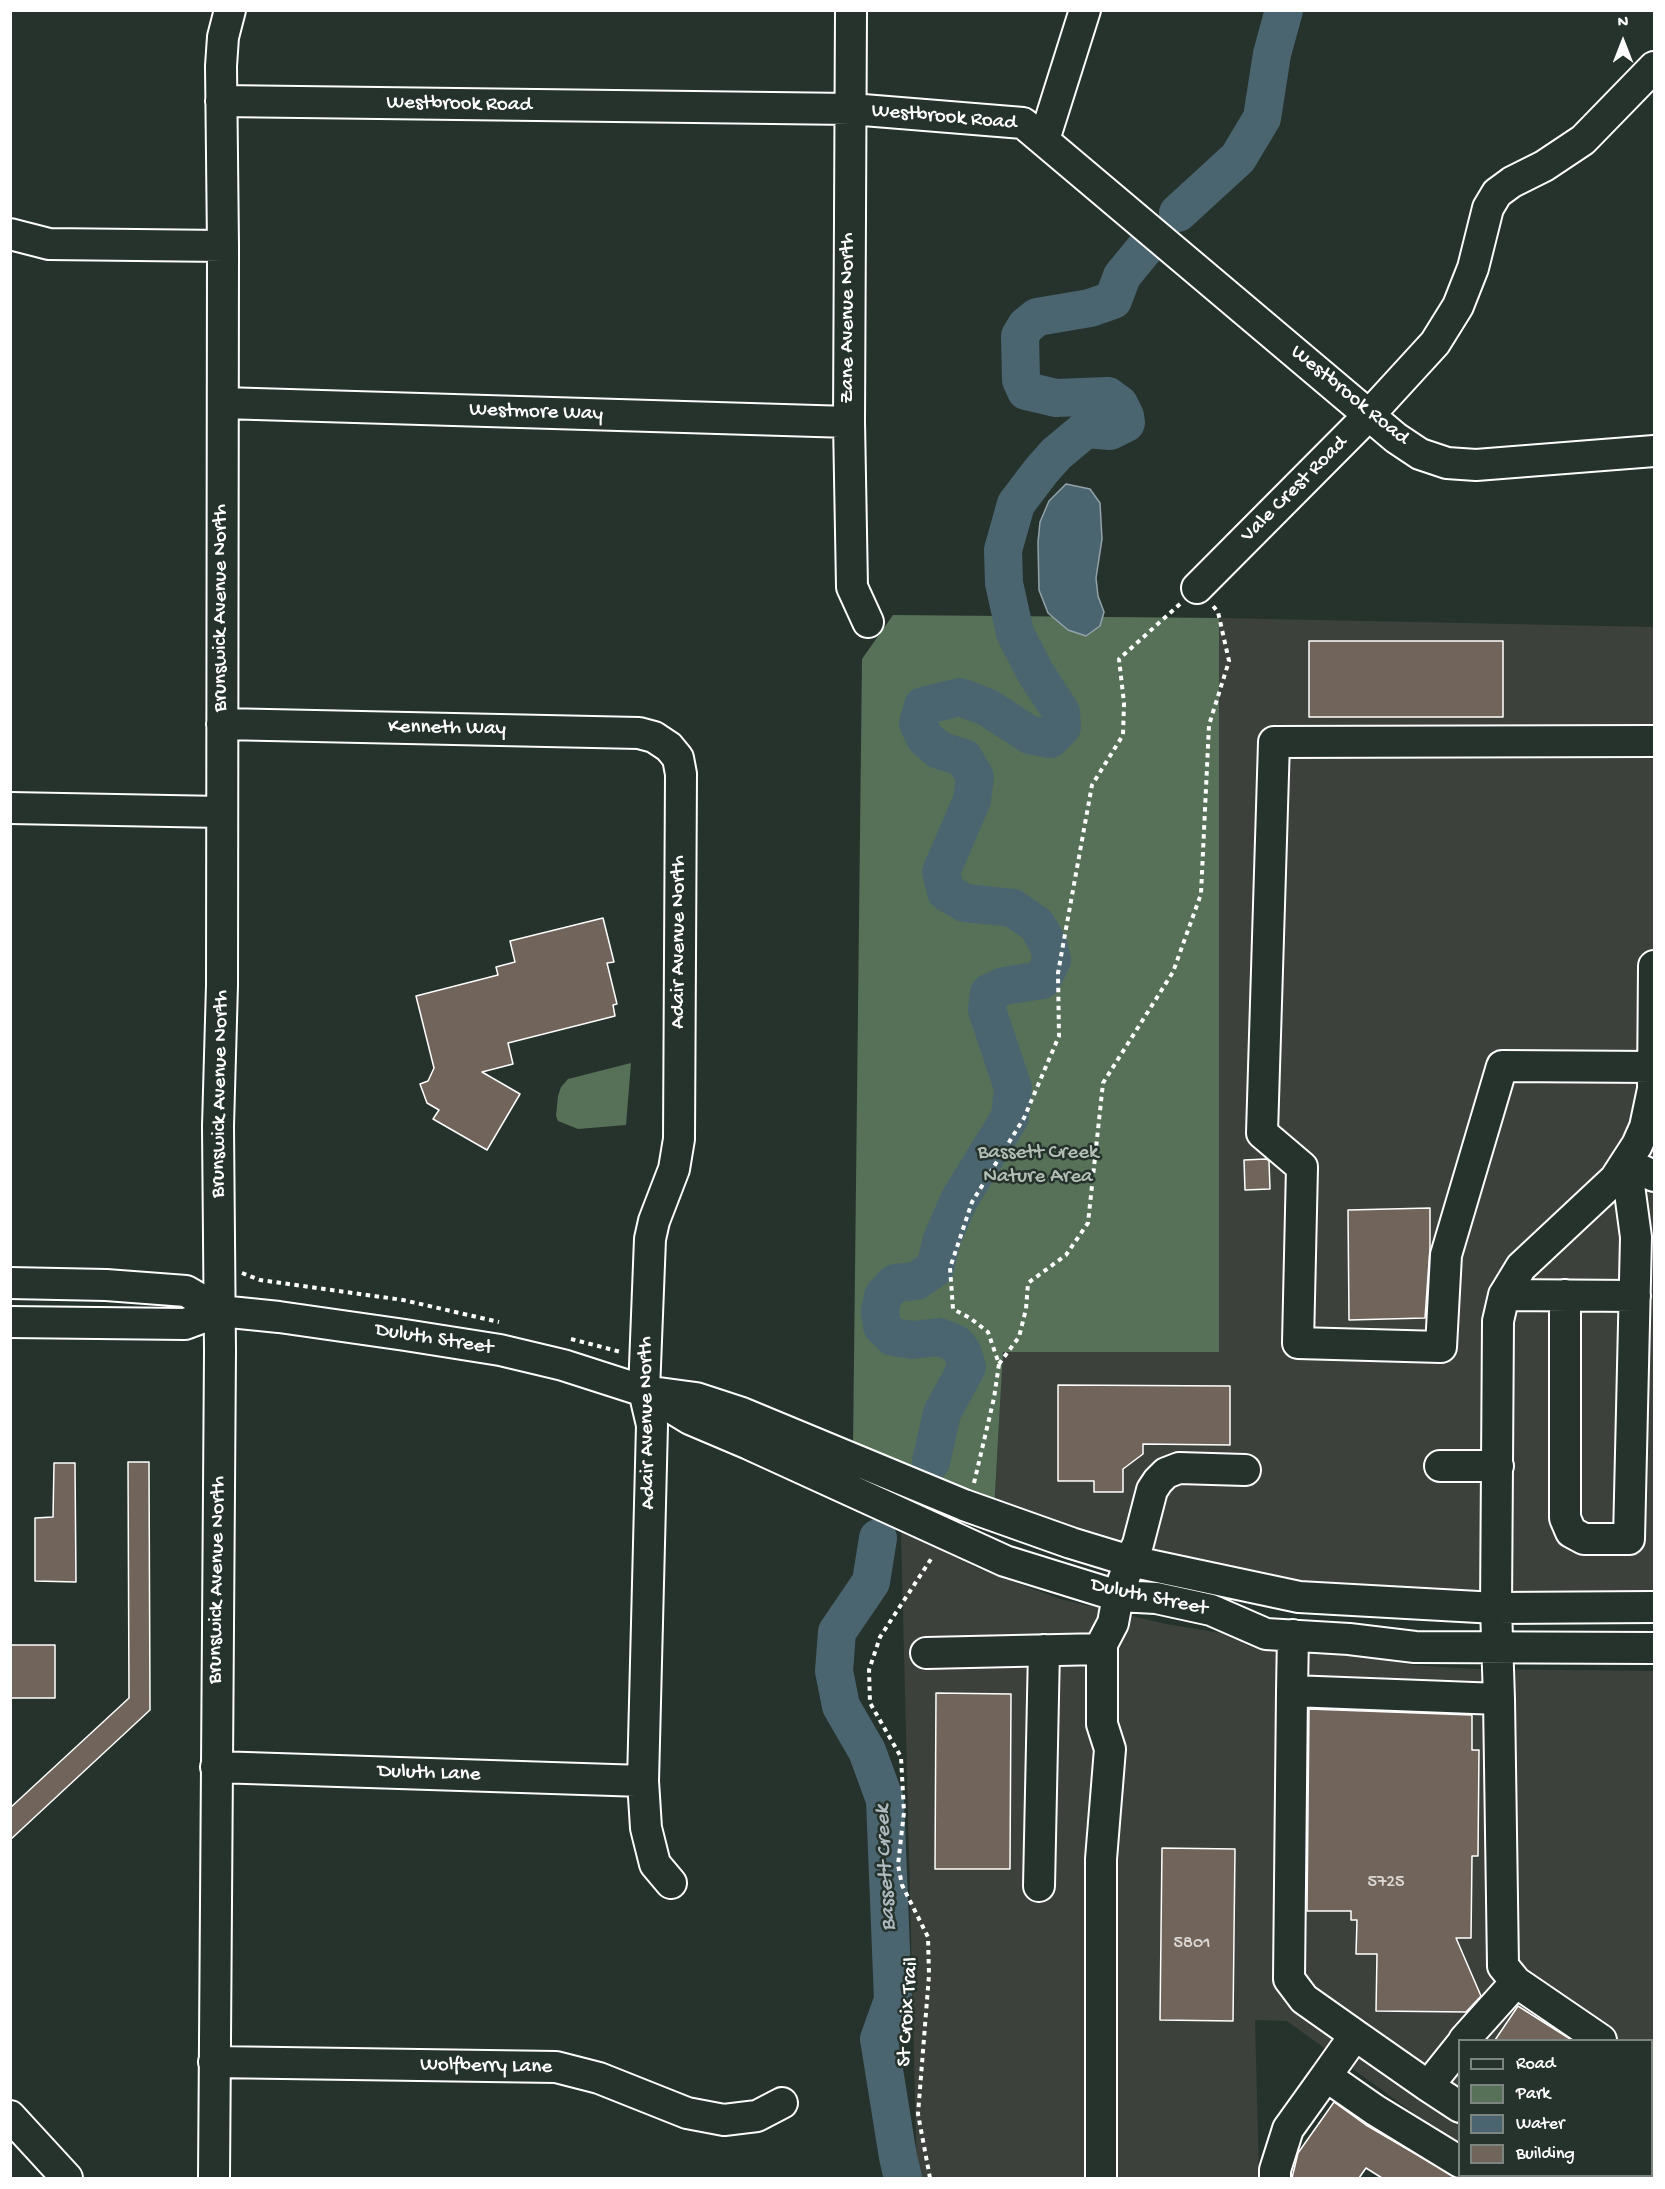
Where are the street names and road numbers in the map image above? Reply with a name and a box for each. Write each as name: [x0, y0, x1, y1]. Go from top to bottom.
street label: Westbrook Road: [386, 91, 532, 119]
street label: Westbrook Road: [870, 99, 1018, 137]
street label: Zane Avenue North: [836, 232, 862, 404]
street label: Westbrook Road: [1285, 340, 1413, 452]
street label: Westmore Way: [469, 398, 603, 428]
street label: Vale Crest Road: [1236, 431, 1354, 549]
street label: Brunswick Avenue North: [209, 504, 235, 712]
street label: Kenneth Way: [388, 715, 506, 743]
street label: Adair Avenue North: [667, 855, 693, 1029]
street label: Brunswick Avenue North: [207, 990, 235, 1198]
street label: Duluth Street: [373, 1318, 495, 1362]
street label: Adair Avenue North: [634, 1336, 662, 1510]
street label: Brunswick Avenue North: [204, 1476, 232, 1684]
street label: Duluth Street: [1088, 1573, 1210, 1623]
street label: Duluth Lane: [377, 1760, 481, 1788]
street label: St Croix Trail: [893, 1956, 925, 2068]
street label: Wolfberry Lane: [420, 2053, 552, 2081]

